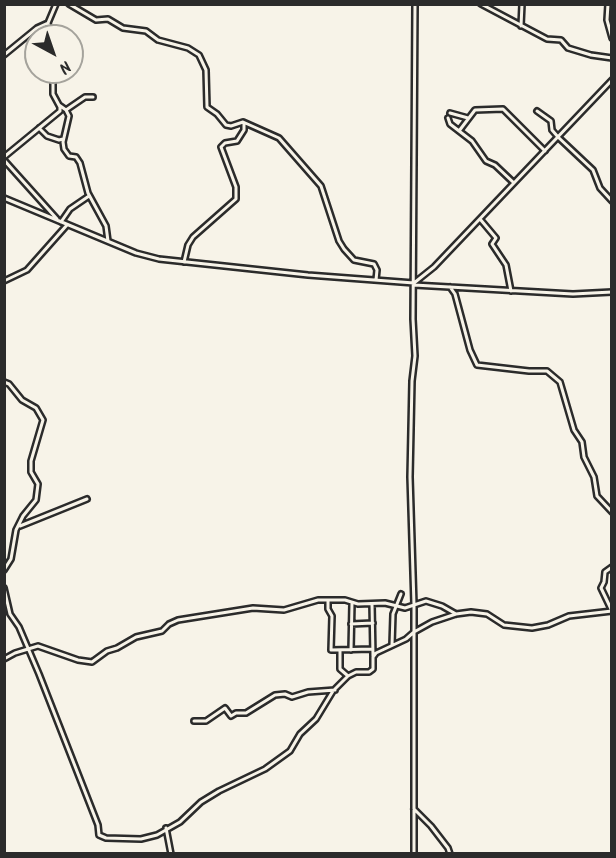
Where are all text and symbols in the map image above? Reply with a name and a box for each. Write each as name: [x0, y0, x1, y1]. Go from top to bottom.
north arrow: [24, 24, 84, 84]
text: N: [53, 54, 77, 79]

